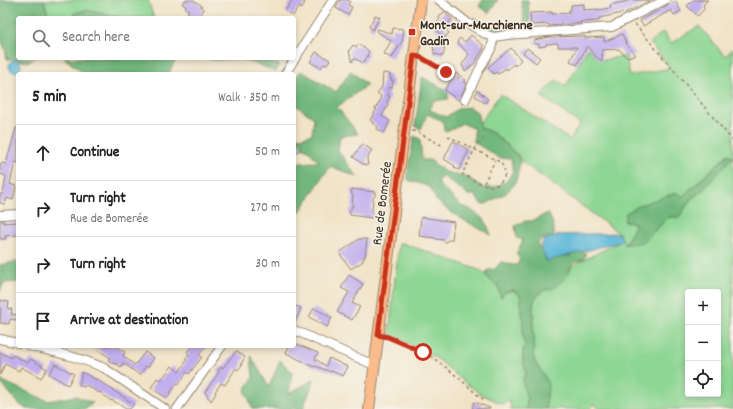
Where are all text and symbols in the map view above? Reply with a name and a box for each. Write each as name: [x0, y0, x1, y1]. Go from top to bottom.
search box: [16, 16, 296, 60]
place label: Mont-sur-Marchienne Gadin: [420, 16, 533, 52]
icon: search: [30, 27, 52, 49]
text: Search here: [62, 27, 130, 49]
marker: Mont-sur-Marchienne Gadin: [407, 27, 417, 37]
route end: [437, 63, 455, 81]
text: 5 min: [32, 86, 66, 110]
text: Walk · 350 m: [218, 89, 280, 108]
icon: ahead: [32, 142, 54, 164]
text: Continue: [70, 142, 119, 164]
text: 50 m: [255, 143, 280, 162]
street label: Rue de Bomerée: [368, 160, 398, 246]
text: Turn right: [70, 188, 126, 210]
icon: right: [32, 198, 54, 220]
text: 270 m: [250, 199, 280, 218]
text: Rue de Bomerée: [70, 210, 148, 229]
icon: right: [32, 254, 54, 276]
text: Turn right: [70, 254, 126, 276]
text: 30 m: [255, 255, 280, 274]
map controls: [685, 289, 721, 397]
button: +: [685, 289, 721, 325]
icon: arrive: [32, 310, 54, 332]
text: Arrive at destination: [70, 310, 188, 332]
button: −: [685, 325, 721, 361]
route start: [414, 343, 432, 361]
button: locate: [685, 361, 721, 397]

